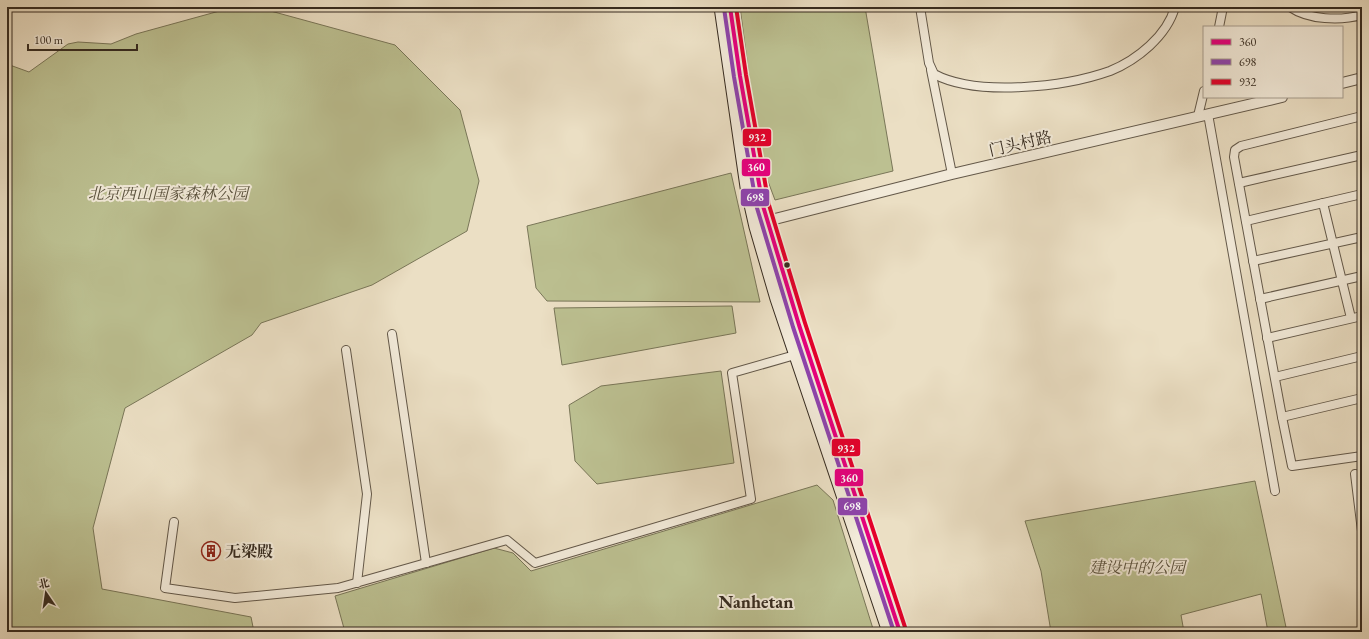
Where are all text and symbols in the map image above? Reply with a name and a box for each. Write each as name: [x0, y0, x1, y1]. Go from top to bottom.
scale bar: [28, 26, 137, 52]
legend: [1203, 26, 1343, 98]
text: 100 m: [34, 32, 64, 48]
text: 360: [1239, 34, 1257, 50]
text: 698: [1239, 54, 1257, 70]
text: 932: [1239, 74, 1257, 90]
street label: 门头村路: [987, 126, 1054, 161]
line badge: 932: [742, 128, 772, 147]
text: 932: [748, 130, 766, 144]
line badge: 360: [741, 158, 771, 177]
text: 360: [747, 160, 765, 174]
park label: 北京西山国家森林公园: [88, 183, 251, 204]
line badge: 698: [740, 188, 770, 207]
text: 698: [746, 190, 764, 204]
unlabelled marker: [782, 260, 792, 270]
line badge: 932: [831, 438, 861, 457]
text: 932: [837, 441, 855, 455]
line badge: 360: [834, 468, 864, 487]
text: 360: [840, 471, 858, 485]
line badge: 698: [837, 497, 868, 516]
text: 698: [843, 499, 861, 513]
building icon: 无梁殿: [200, 540, 222, 562]
place label: 无梁殿: [225, 541, 273, 562]
park label: 建设中的公园: [1089, 557, 1188, 578]
north arrow: [26, 573, 66, 613]
text: 北: [37, 575, 51, 591]
district label: Nanhetan: [719, 590, 793, 613]

